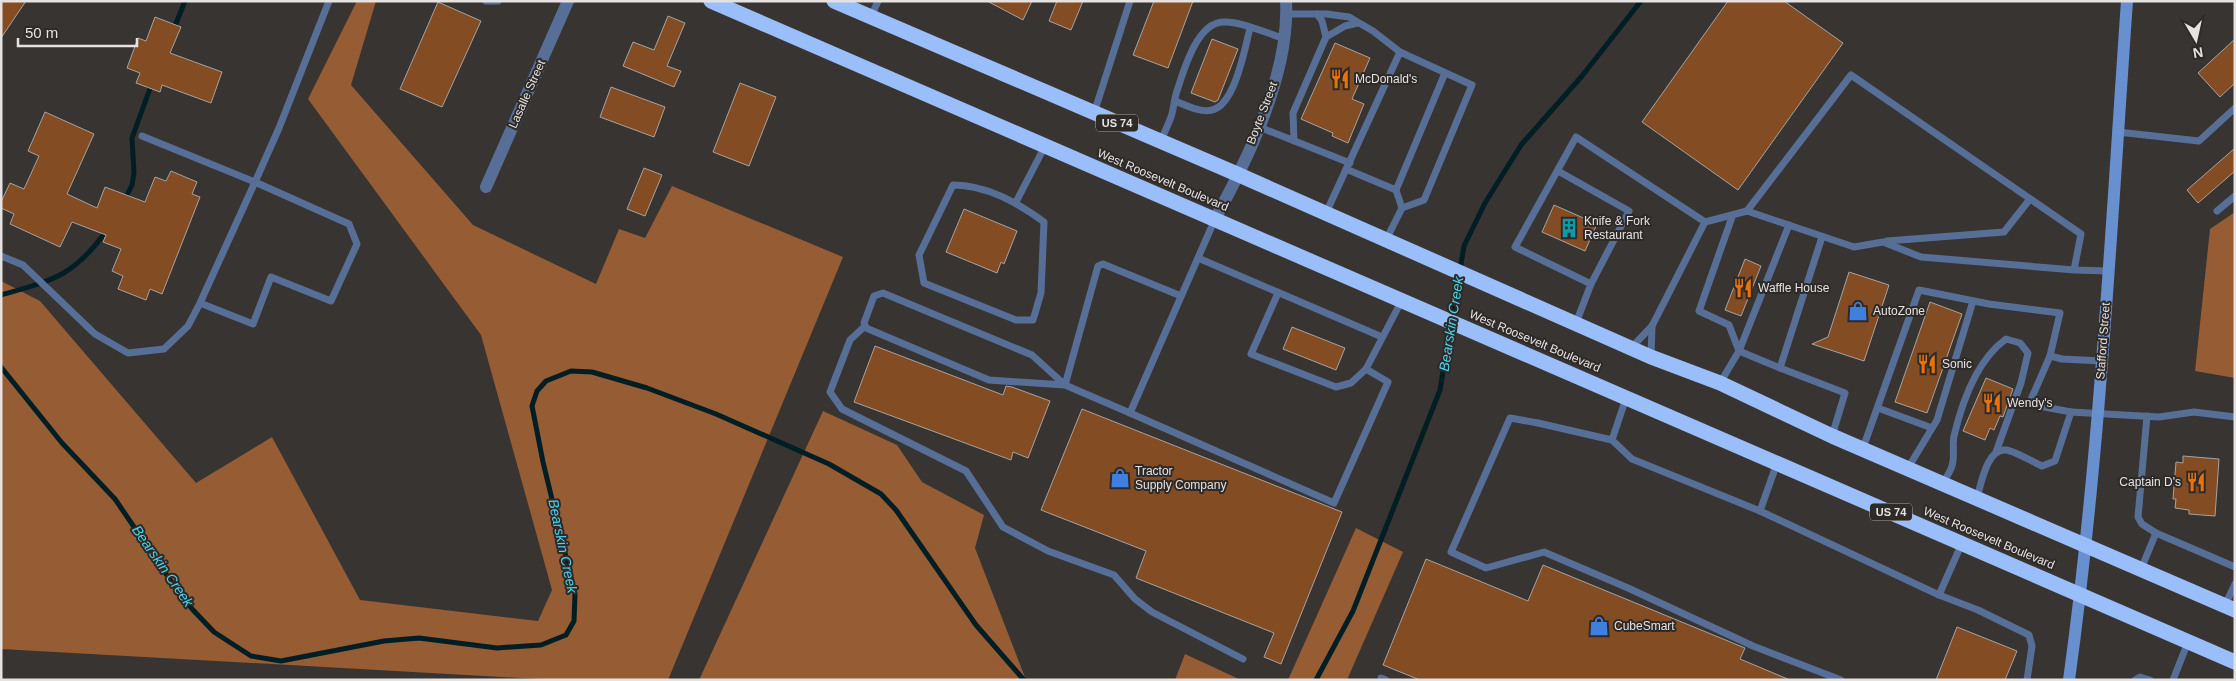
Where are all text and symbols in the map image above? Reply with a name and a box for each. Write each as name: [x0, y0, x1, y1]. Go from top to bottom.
scale bar: [18, 15, 136, 47]
north arrow: [2171, 15, 2221, 65]
text: 50 m: [25, 24, 58, 41]
text: N: [2192, 44, 2204, 62]
street label: Lasalle Street: [506, 57, 549, 130]
restaurant icon: McDonald's: [1329, 68, 1351, 90]
place label: McDonald's: [1355, 72, 1417, 86]
street label: Boyte Street: [1244, 79, 1281, 146]
road number: US 74: [1096, 115, 1138, 132]
street label: West Roosevelt Boulevard: [1095, 146, 1231, 214]
place label: Knife & Fork Restaurant: [1584, 214, 1651, 242]
building icon: Knife & Fork Restaurant: [1558, 217, 1580, 239]
water label: Bearskin Creek: [1436, 274, 1467, 373]
restaurant icon: Waffle House: [1732, 277, 1754, 299]
place label: Waffle House: [1758, 281, 1830, 295]
shop icon: AutoZone: [1847, 300, 1869, 322]
street label: Stafford Street: [2093, 301, 2113, 380]
place label: AutoZone: [1873, 304, 1925, 318]
street label: West Roosevelt Boulevard: [1467, 307, 1603, 375]
restaurant icon: Sonic: [1916, 353, 1938, 375]
place label: Sonic: [1942, 357, 1972, 371]
restaurant icon: Wendy's: [1981, 392, 2003, 414]
place label: Wendy's: [2007, 396, 2052, 410]
place label: Tractor Supply Company: [1135, 464, 1226, 492]
shop icon: Tractor Supply Company: [1109, 467, 1131, 489]
restaurant icon: Captain D's: [2185, 471, 2207, 493]
place label: Captain D's: [2119, 475, 2181, 489]
water label: Bearskin Creek: [545, 498, 581, 595]
road number: US 74: [1870, 504, 1912, 520]
street label: West Roosevelt Boulevard: [1921, 504, 2057, 572]
water label: Bearskin Creek: [129, 522, 198, 611]
shop icon: CubeSmart: [1588, 615, 1610, 637]
place label: CubeSmart: [1614, 619, 1675, 633]

